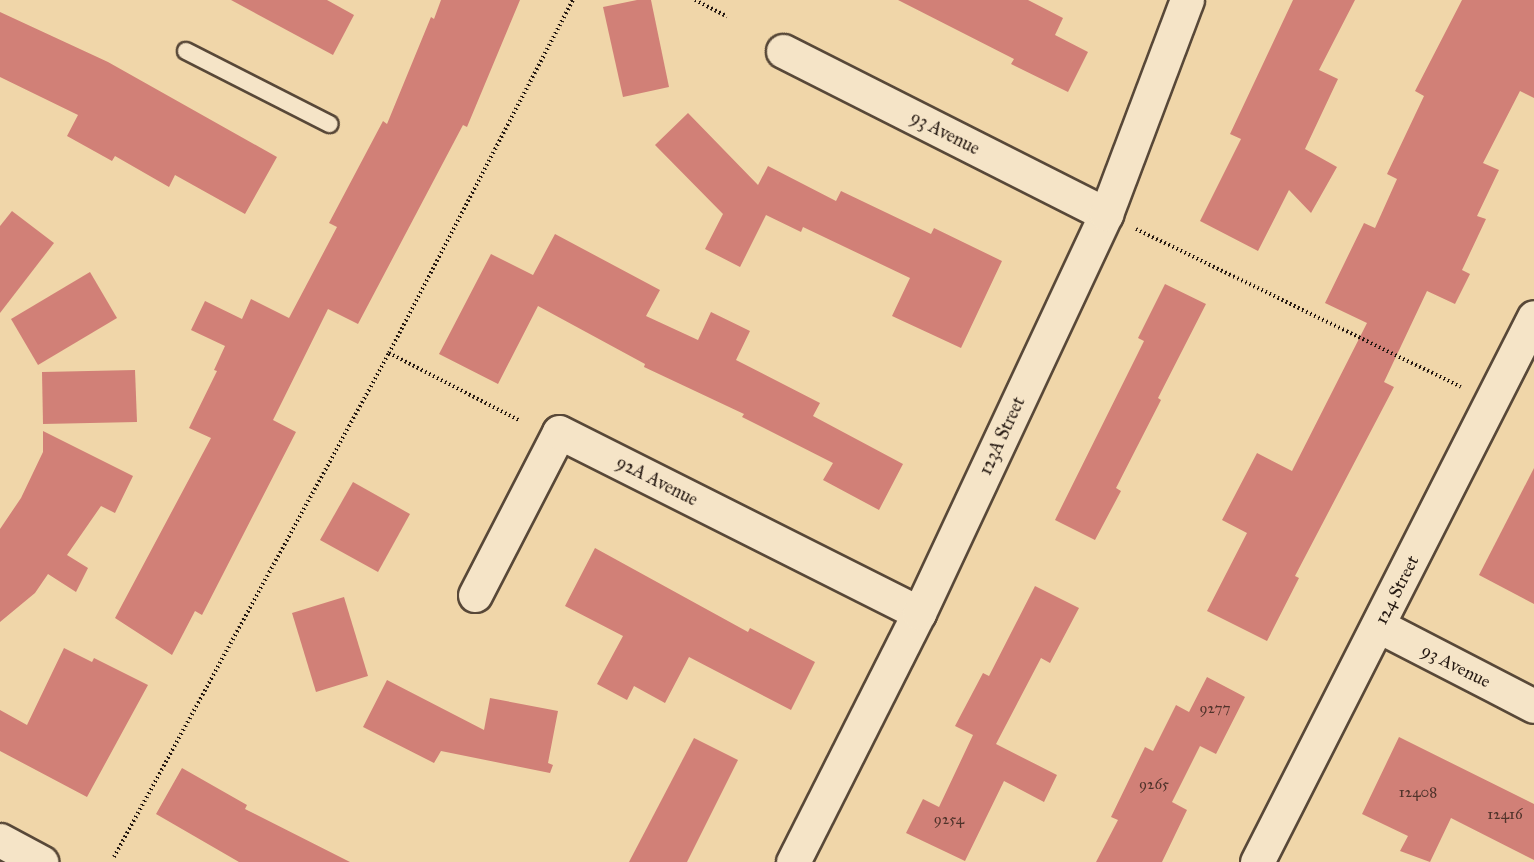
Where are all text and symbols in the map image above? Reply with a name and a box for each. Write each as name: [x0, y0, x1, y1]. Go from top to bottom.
street label: 93 Avenue: [907, 106, 983, 160]
street label: 123A Street: [974, 393, 1030, 479]
street label: 92A Avenue: [613, 451, 701, 511]
street label: 124 Street: [1370, 552, 1424, 628]
street label: 93 Avenue: [1418, 639, 1494, 693]
house number: 9277: [1199, 700, 1231, 718]
house number: 9265: [1139, 776, 1169, 794]
house number: 12408: [1399, 784, 1437, 802]
house number: 12416: [1487, 806, 1523, 824]
house number: 9254: [934, 811, 964, 829]

